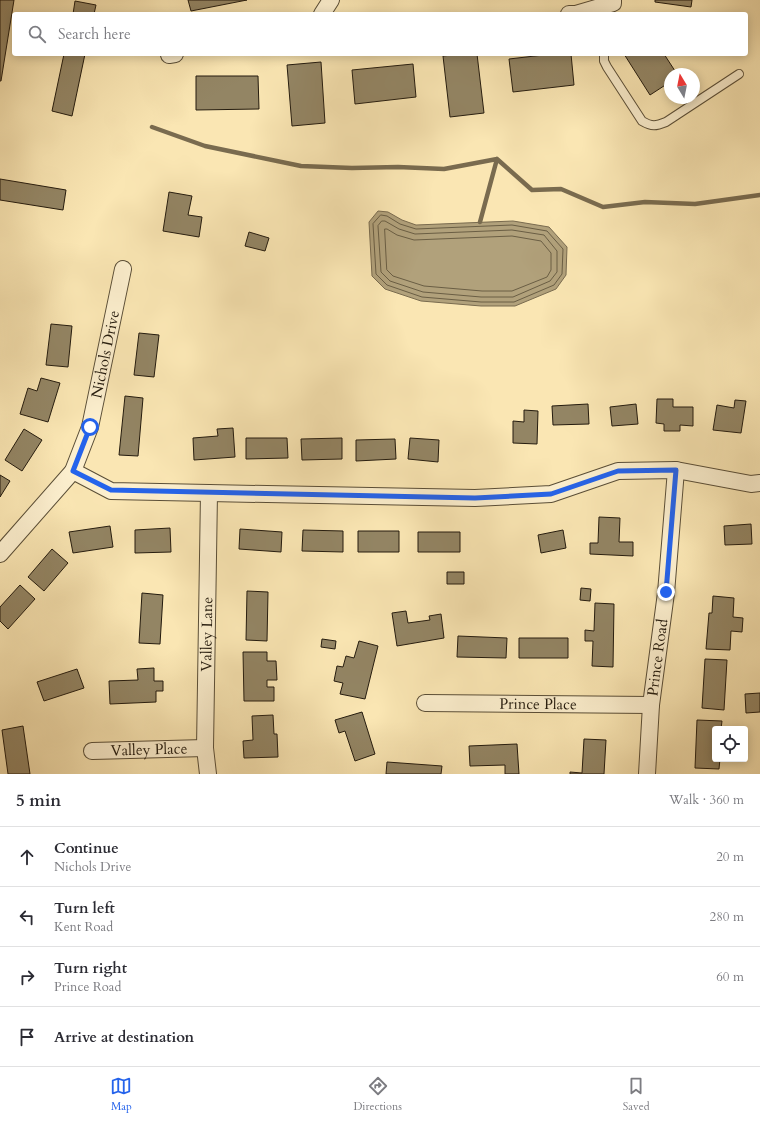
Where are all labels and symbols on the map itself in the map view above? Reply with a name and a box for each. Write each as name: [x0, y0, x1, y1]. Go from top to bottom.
north arrow: [664, 68, 700, 104]
street label: Nichols Drive: [86, 308, 124, 400]
route start: [81, 418, 99, 436]
route end: [657, 583, 675, 601]
street label: Valley Lane: [196, 596, 217, 672]
street label: Prince Road: [642, 618, 672, 697]
street label: Prince Place: [499, 694, 577, 714]
street label: Valley Place: [110, 738, 188, 761]

